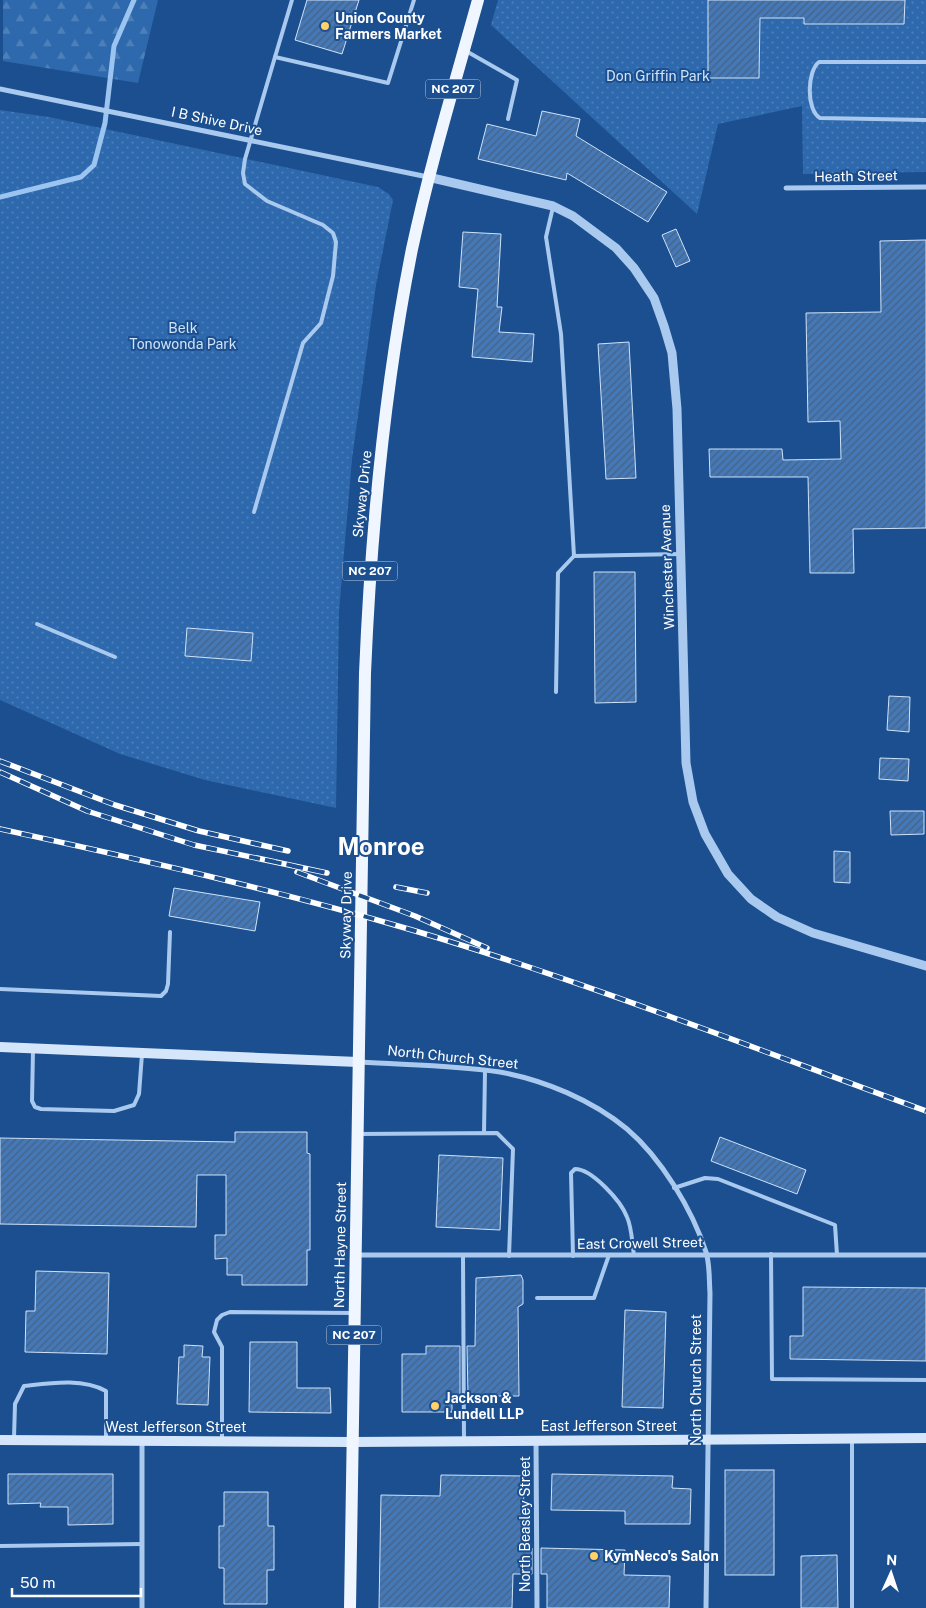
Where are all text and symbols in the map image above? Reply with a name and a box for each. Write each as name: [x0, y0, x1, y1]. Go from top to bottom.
place label: Union County Farmers Market: [335, 10, 442, 42]
marker: Union County Farmers Market: [319, 20, 331, 32]
park label: Don Griffin Park: [606, 68, 710, 84]
road number: NC 207: [426, 80, 480, 98]
street label: I B Shive Drive: [170, 104, 264, 138]
street label: Heath Street: [814, 167, 898, 185]
park label: Belk Tonowonda Park: [129, 320, 237, 352]
street label: Skyway Drive: [349, 450, 375, 538]
street label: Winchester Avenue: [657, 504, 677, 630]
road number: NC 207: [342, 562, 398, 580]
district label: Monroe: [337, 832, 425, 860]
street label: Skyway Drive: [337, 871, 355, 959]
street label: North Church Street: [387, 1042, 519, 1072]
street label: North Hayne Street: [331, 1182, 349, 1308]
street label: East Crowell Street: [577, 1234, 703, 1252]
street label: North Church Street: [688, 1314, 704, 1446]
road number: NC 207: [326, 1326, 382, 1344]
place label: Jackson & Lundell LLP: [445, 1390, 524, 1422]
marker: Jackson & Lundell LLP: [429, 1400, 441, 1412]
street label: East Jefferson Street: [541, 1418, 677, 1434]
street label: West Jefferson Street: [106, 1419, 246, 1435]
street label: North Beasley Street: [517, 1456, 533, 1592]
place label: KymNeco's Salon: [604, 1548, 719, 1564]
north arrow: [866, 1548, 916, 1598]
marker: KymNeco's Salon: [588, 1550, 600, 1562]
text: N: [886, 1552, 898, 1568]
scale bar: [12, 1566, 141, 1598]
text: 50 m: [20, 1574, 55, 1591]

